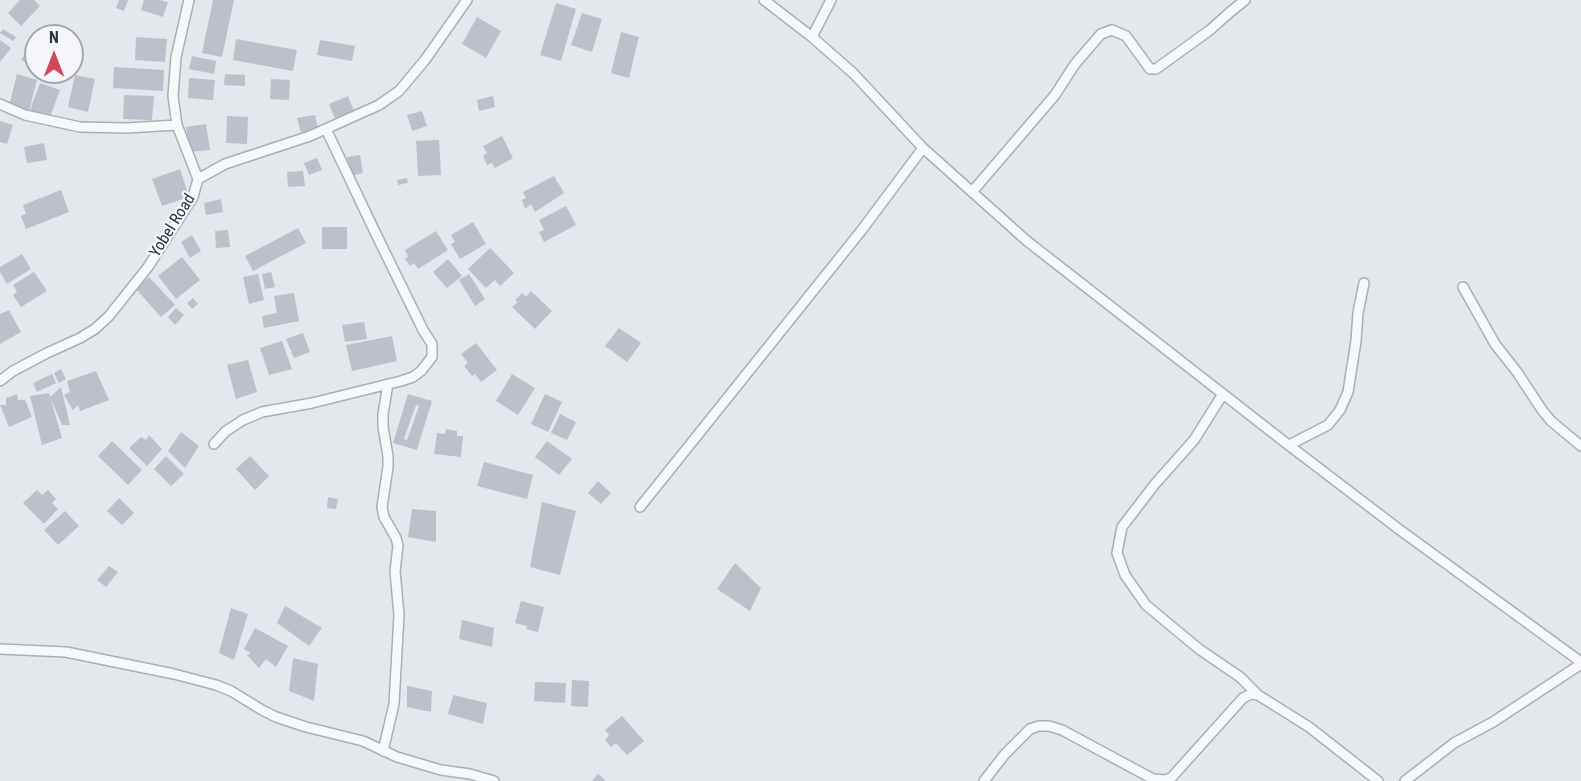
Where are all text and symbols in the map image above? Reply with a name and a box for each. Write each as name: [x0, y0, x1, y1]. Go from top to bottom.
north arrow: [24, 24, 84, 84]
text: N: [49, 28, 59, 47]
street label: Yobel Road: [146, 191, 200, 261]

